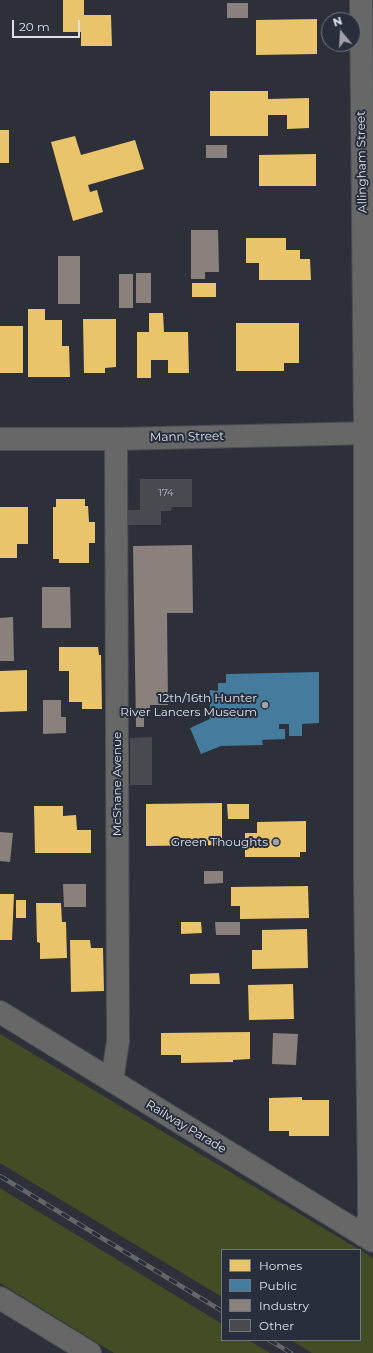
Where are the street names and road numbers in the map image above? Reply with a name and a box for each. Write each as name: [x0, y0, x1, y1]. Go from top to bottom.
street label: Allingham Street: [354, 111, 370, 213]
street label: Mann Street: [150, 429, 224, 445]
street label: McShane Avenue: [110, 732, 124, 836]
street label: Railway Parade: [143, 1097, 229, 1157]

